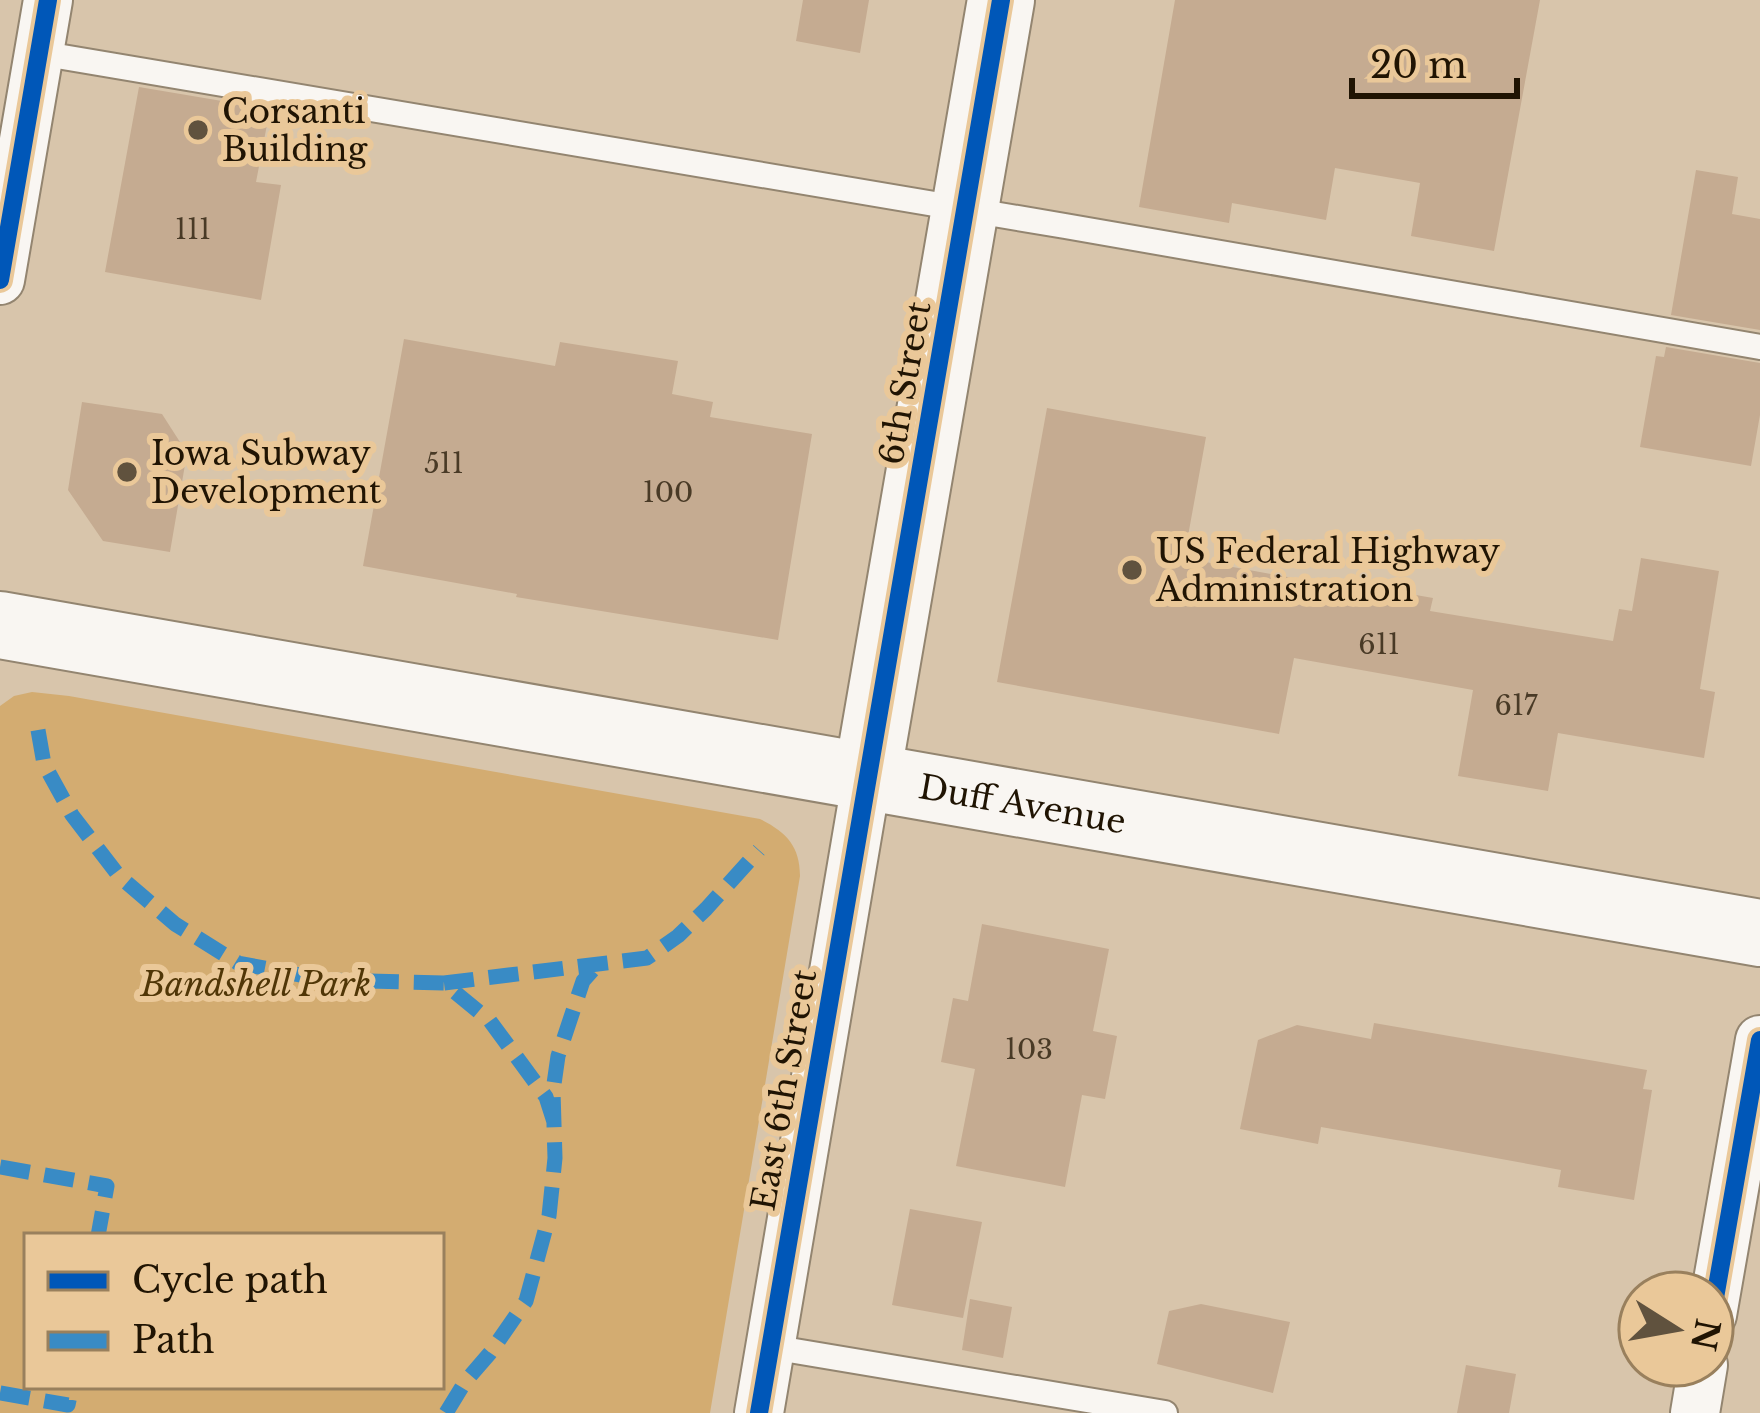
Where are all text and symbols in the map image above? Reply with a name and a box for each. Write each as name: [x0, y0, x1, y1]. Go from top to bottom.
scale bar: [1352, 24, 1517, 98]
text: 20 m: [1370, 43, 1467, 88]
place label: Corsanti Building: [222, 91, 368, 170]
marker: Corsanti Building: [185, 117, 211, 143]
house number: 111: [175, 213, 211, 246]
street label: 6th Street: [870, 298, 940, 468]
place label: Iowa Subway Development: [151, 433, 382, 512]
house number: 511: [424, 447, 464, 480]
marker: Iowa Subway Development: [114, 459, 140, 485]
house number: 100: [643, 476, 693, 509]
place label: US Federal Highway Administration: [1155, 531, 1500, 610]
marker: US Federal Highway Administration: [1119, 557, 1145, 583]
house number: 611: [1358, 628, 1400, 661]
house number: 617: [1495, 689, 1538, 722]
street label: Duff Avenue: [916, 766, 1129, 842]
park label: Bandshell Park: [140, 964, 371, 1005]
street label: East 6th Street: [743, 966, 825, 1214]
house number: 103: [1005, 1033, 1053, 1066]
legend: [24, 1233, 444, 1389]
text: Cycle path: [132, 1258, 328, 1303]
north arrow: [1616, 1269, 1736, 1389]
text: N: [1682, 1315, 1728, 1354]
text: Path: [132, 1318, 215, 1363]

